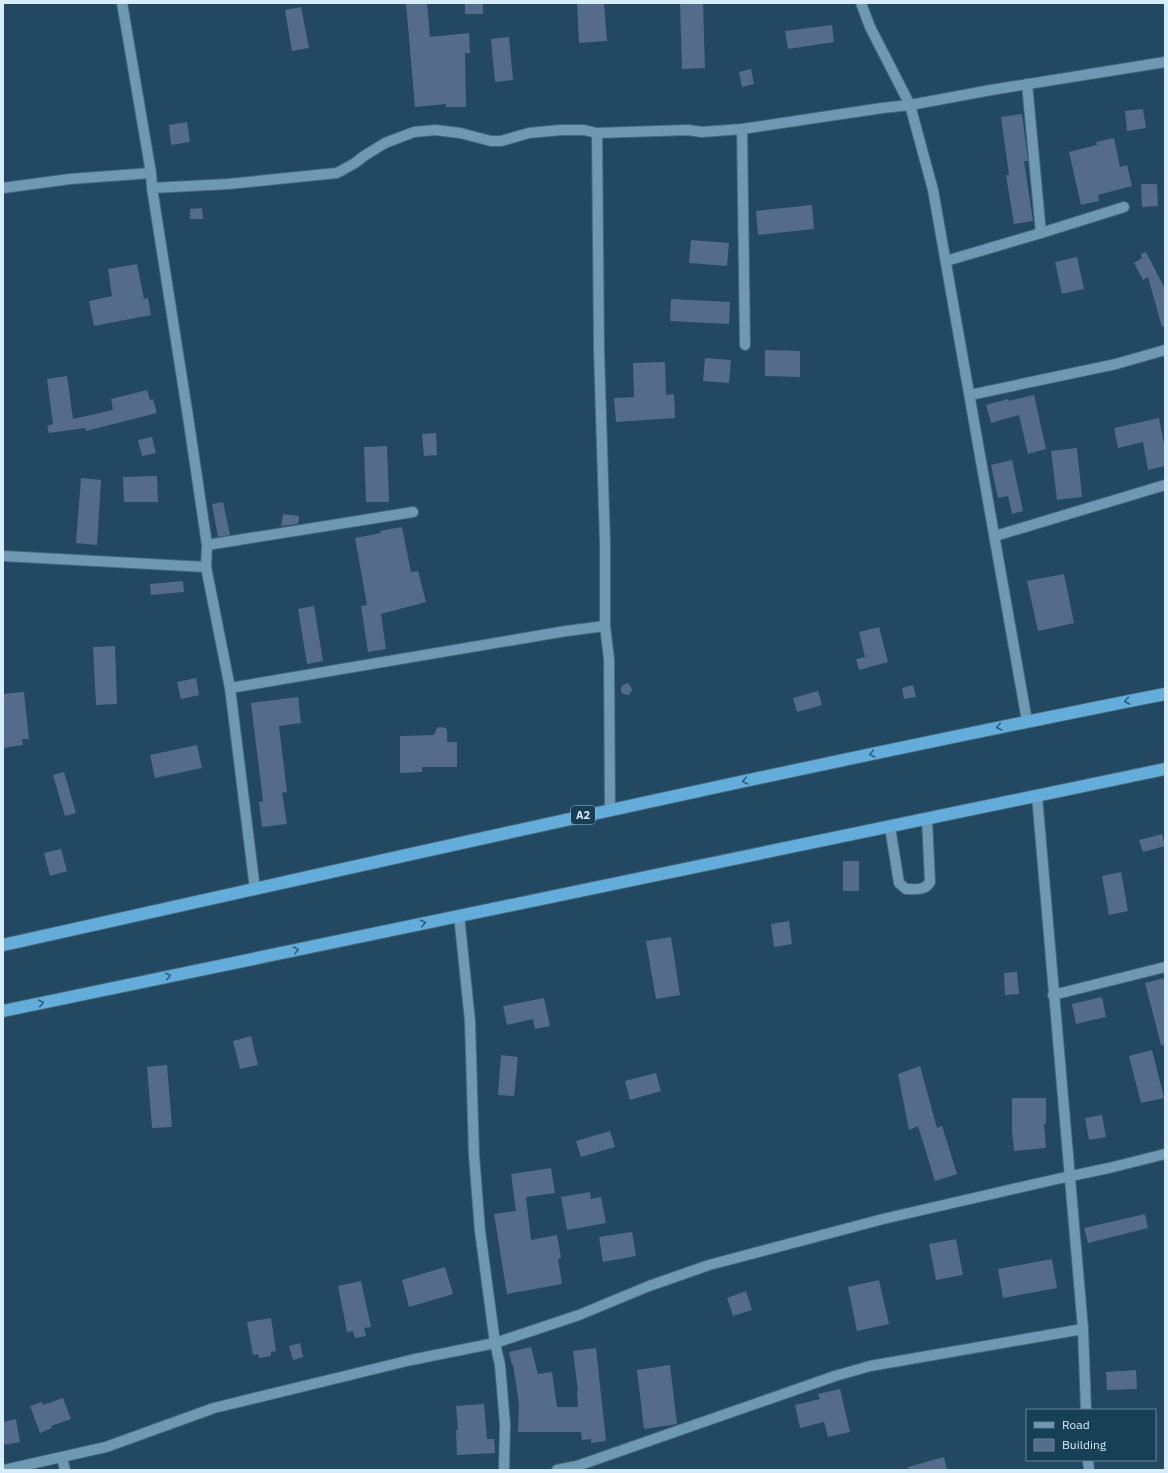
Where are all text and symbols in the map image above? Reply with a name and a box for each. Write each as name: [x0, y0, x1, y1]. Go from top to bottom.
one-way arrow: [1124, 697, 1130, 705]
one-way arrow: [996, 723, 1002, 731]
one-way arrow: [869, 749, 875, 757]
one-way arrow: [742, 776, 748, 784]
road number: A2: [571, 806, 595, 824]
one-way arrow: [420, 919, 426, 927]
one-way arrow: [292, 946, 299, 954]
one-way arrow: [165, 973, 172, 981]
one-way arrow: [38, 999, 44, 1007]
legend: [1026, 1409, 1156, 1461]
text: Road: [1062, 1417, 1090, 1432]
text: Building: [1062, 1437, 1107, 1452]

